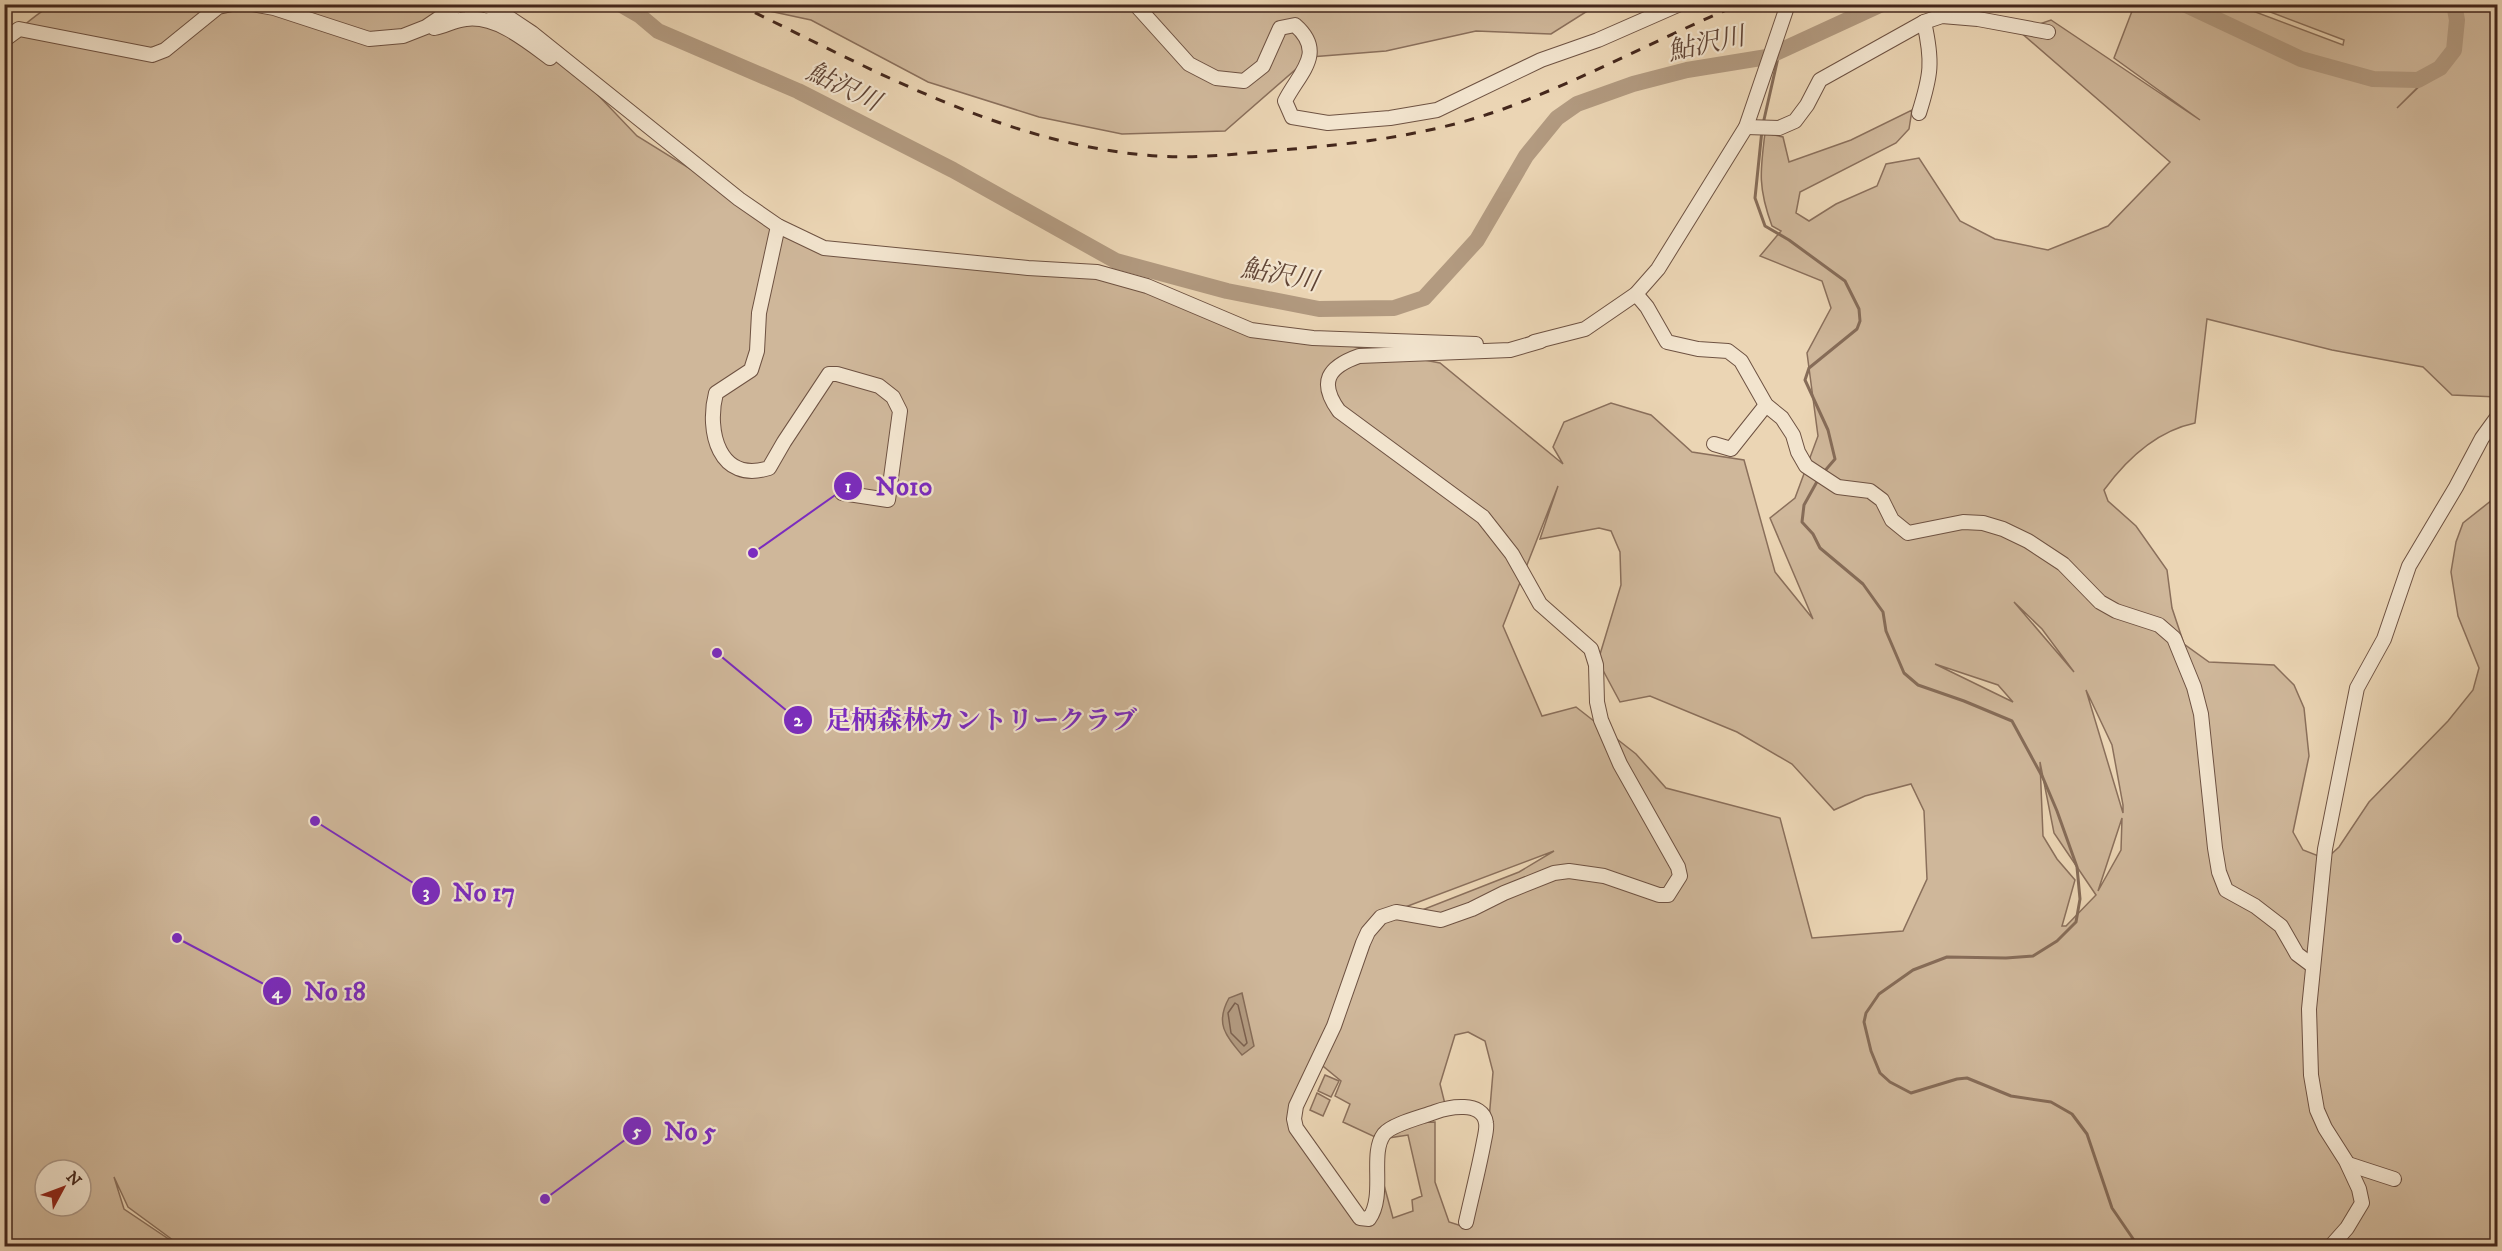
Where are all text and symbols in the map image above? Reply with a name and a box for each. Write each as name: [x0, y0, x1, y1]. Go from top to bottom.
water label: 鮎沢川: [1665, 20, 1751, 69]
water label: 鮎沢川: [801, 55, 888, 121]
water label: 鮎沢川: [1238, 252, 1324, 300]
callout: No10: [833, 464, 944, 508]
text: No10: [876, 471, 932, 504]
text: 1: [845, 476, 852, 498]
callout: 足柄森林カントリークラブ: [783, 698, 1149, 742]
text: 足柄森林カントリークラブ: [825, 705, 1138, 738]
text: 2: [794, 710, 804, 732]
callout: No 17: [411, 869, 527, 913]
text: No 17: [453, 877, 515, 910]
text: 3: [423, 882, 430, 904]
callout: No 18: [262, 969, 378, 1013]
text: No 18: [304, 976, 366, 1009]
text: 4: [271, 982, 283, 1004]
callout: No 5: [622, 1109, 728, 1153]
text: No 5: [664, 1116, 716, 1149]
text: 5: [632, 1121, 642, 1143]
north arrow: [33, 1158, 93, 1218]
text: N: [62, 1167, 85, 1190]

